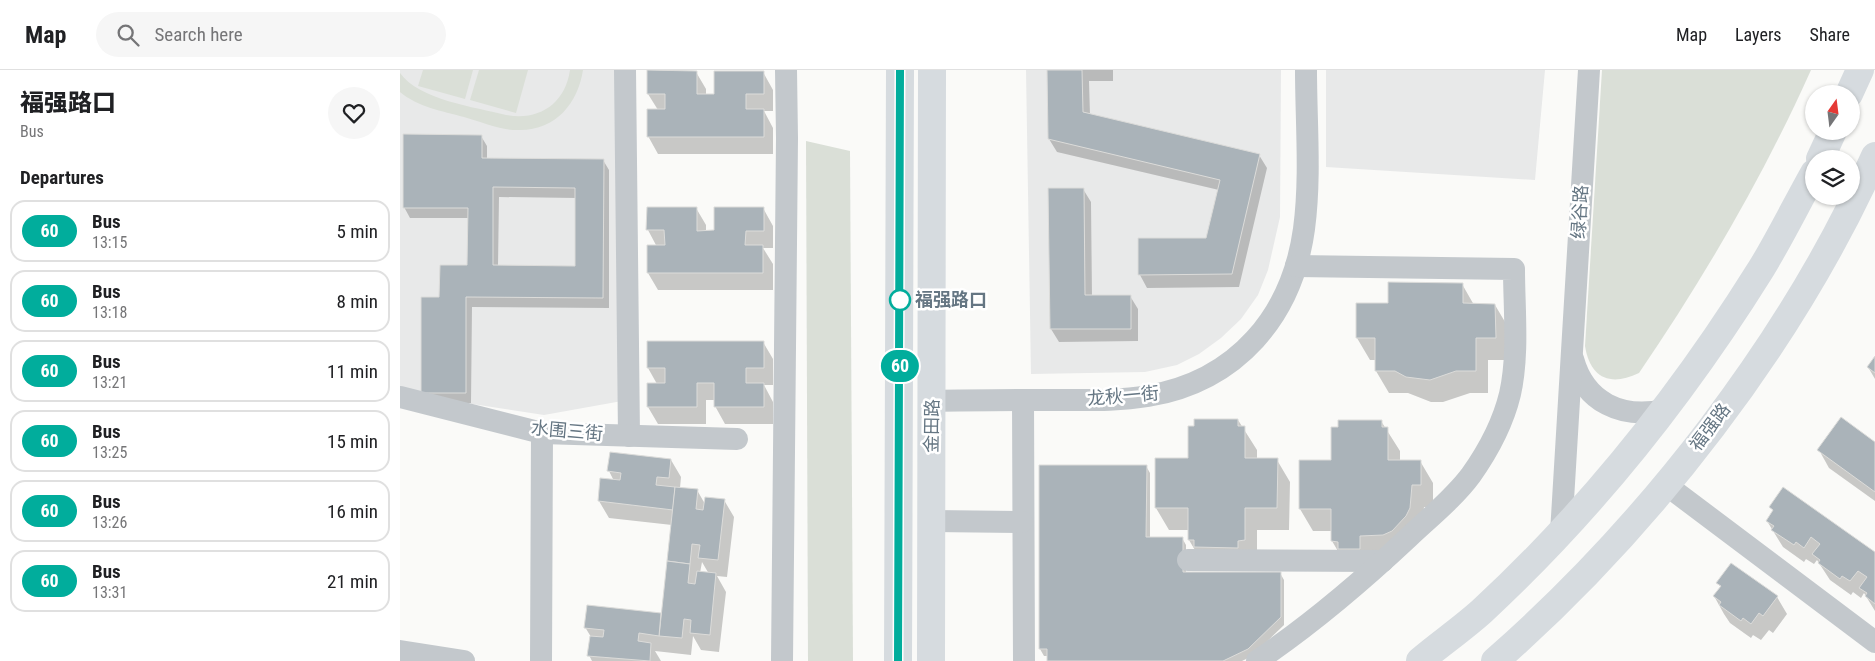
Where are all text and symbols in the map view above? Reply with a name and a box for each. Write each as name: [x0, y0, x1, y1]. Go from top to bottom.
search box: [96, 12, 446, 57]
text: Map: [25, 21, 66, 49]
icon: search: [114, 21, 142, 49]
text: Search here: [154, 23, 243, 46]
text: Map: [1676, 24, 1707, 45]
text: Layers: [1735, 24, 1782, 45]
text: Share: [1810, 24, 1850, 45]
north arrow: [1805, 85, 1860, 140]
map controls: [1805, 85, 1860, 205]
button: heart: [328, 87, 380, 139]
text: 福强路口: [20, 89, 116, 117]
text: Bus: [20, 122, 44, 141]
button: layers: [1805, 150, 1860, 205]
text: Departures: [20, 166, 104, 189]
street label: 绿谷路: [1568, 184, 1591, 239]
text: Bus: [92, 210, 121, 233]
text: 60: [40, 220, 59, 241]
text: 5 min: [336, 220, 378, 243]
text: 13:15: [92, 233, 127, 252]
text: Bus: [92, 280, 121, 303]
marker: 福强路口: [889, 289, 911, 311]
place label: 福强路口: [915, 289, 987, 310]
text: 60: [40, 290, 59, 311]
text: 8 min: [336, 290, 378, 313]
text: 13:18: [92, 303, 127, 322]
text: Bus: [92, 350, 121, 373]
line badge: 60: [878, 350, 922, 382]
text: 60: [891, 355, 909, 376]
text: 60: [40, 360, 59, 381]
text: 11 min: [327, 360, 378, 383]
text: 13:21: [92, 373, 127, 392]
street label: 龙秋一街: [1086, 382, 1160, 409]
street label: 金田路: [921, 399, 942, 453]
street label: 福强路: [1685, 399, 1734, 455]
street label: 水围三街: [530, 417, 604, 444]
text: Bus: [92, 420, 121, 443]
text: 60: [40, 430, 59, 451]
text: 15 min: [327, 430, 378, 453]
text: 13:25: [92, 443, 127, 462]
text: Bus: [92, 490, 121, 513]
text: 60: [40, 500, 59, 521]
text: 16 min: [327, 500, 378, 523]
text: 13:26: [92, 513, 127, 532]
text: Bus: [92, 560, 121, 583]
text: 60: [40, 570, 59, 591]
text: 21 min: [327, 570, 378, 593]
text: 13:31: [92, 583, 127, 602]

